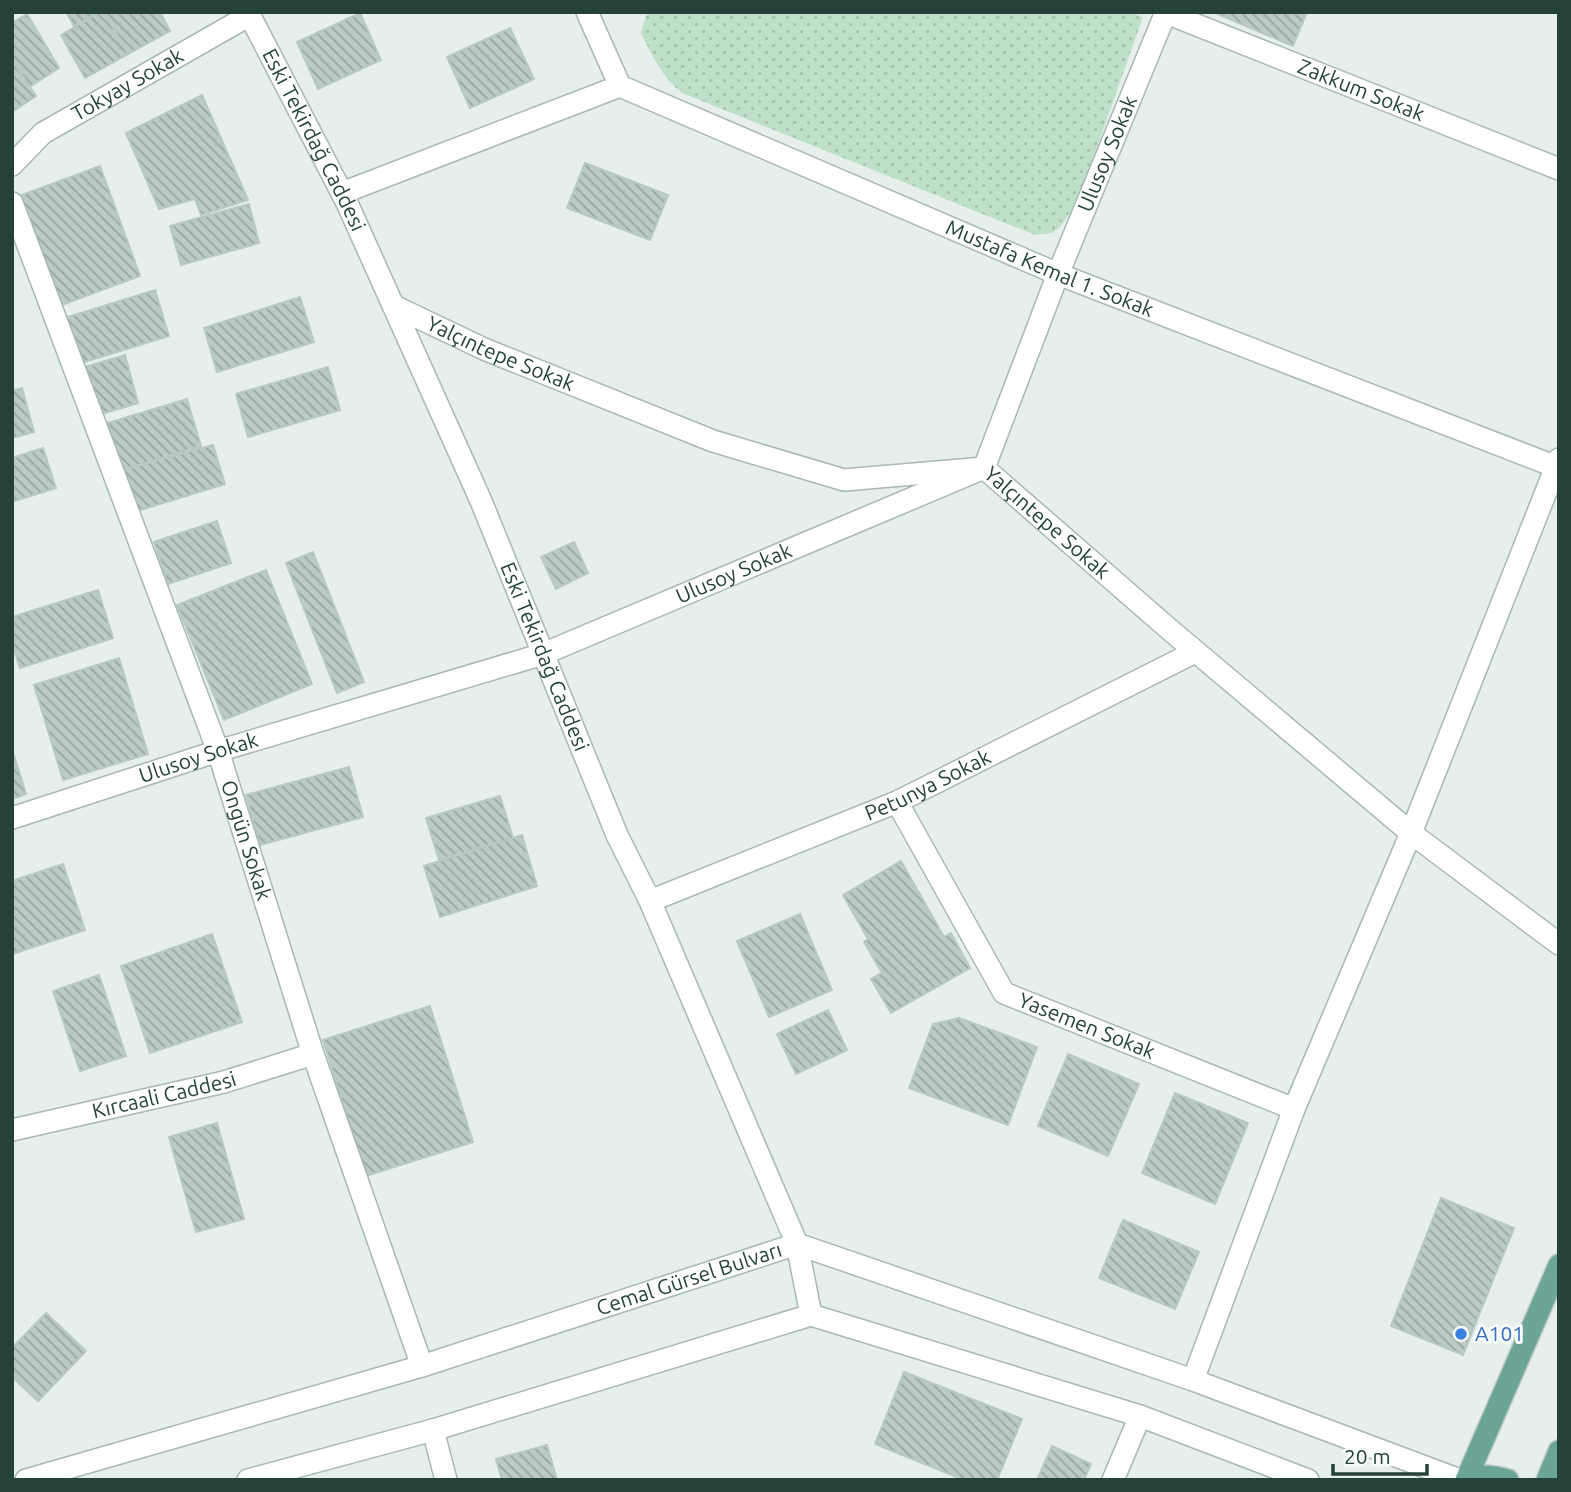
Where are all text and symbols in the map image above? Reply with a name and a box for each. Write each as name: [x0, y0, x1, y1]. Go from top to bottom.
street label: Tokyay Sokak: [67, 42, 188, 125]
street label: Eski Tekirdağ Caddesi: [258, 44, 371, 235]
street label: Zakkum Sokak: [1295, 53, 1429, 125]
street label: Ulusoy Sokak: [1072, 91, 1141, 215]
street label: Mustafa Kemal 1. Sokak: [943, 214, 1158, 321]
street label: Yalçıntepe Sokak: [423, 311, 579, 395]
street label: Yalçıntepe Sokak: [980, 461, 1115, 583]
street label: Ulusoy Sokak: [672, 537, 795, 608]
street label: Eski Tekirdağ Caddesi: [496, 559, 594, 754]
street label: Ulusoy Sokak: [136, 727, 261, 787]
street label: Petunya Sokak: [861, 744, 995, 825]
street label: Ongün Sokak: [217, 777, 277, 903]
street label: Yasemen Sokak: [1015, 987, 1159, 1063]
street label: Kırcaali Caddesi: [90, 1066, 239, 1123]
street label: Cemal Gürsel Bulvarı: [593, 1237, 785, 1319]
place label: A101: [1475, 1321, 1524, 1345]
marker: A101: [1453, 1326, 1469, 1342]
scale bar: [1333, 1432, 1428, 1476]
text: 20 m: [1344, 1444, 1391, 1468]

